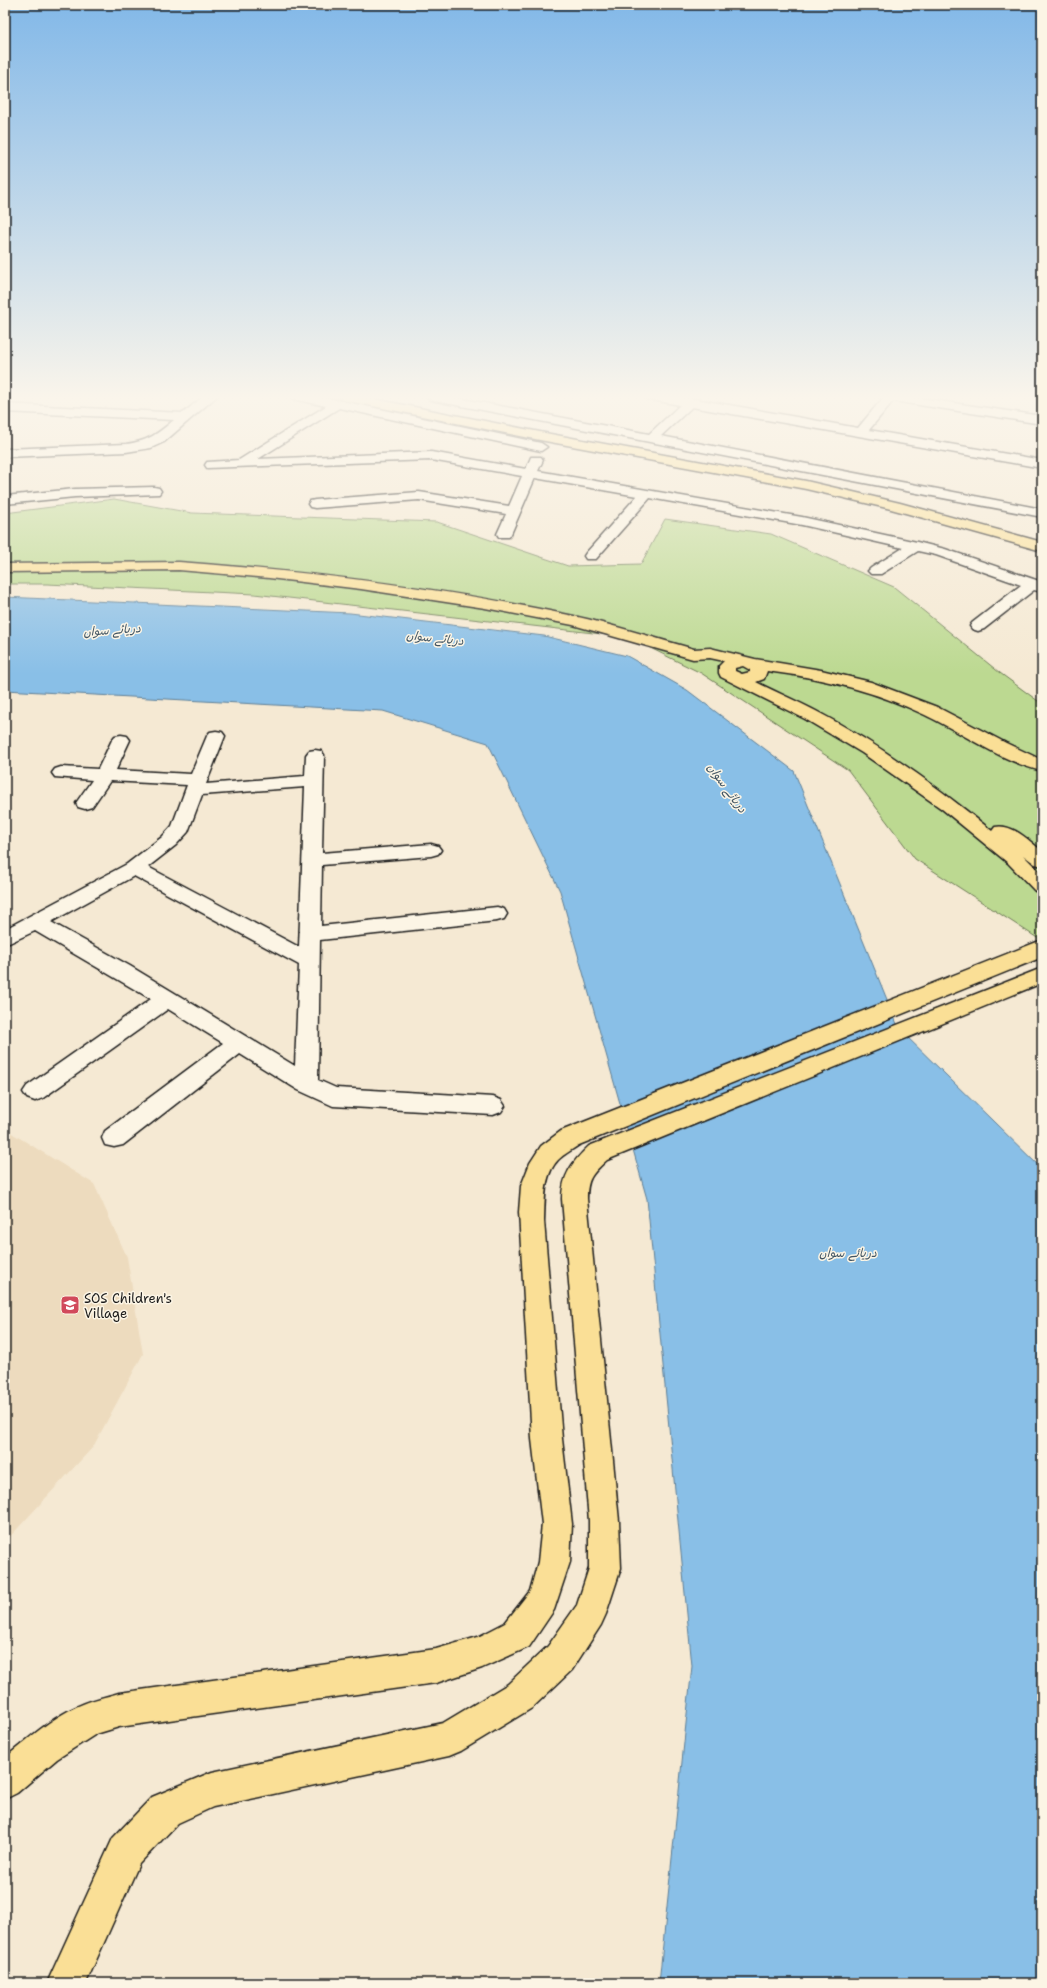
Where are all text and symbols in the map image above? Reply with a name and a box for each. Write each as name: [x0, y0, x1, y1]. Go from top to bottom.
water label: دریائے سواں: [83, 620, 142, 640]
water label: دریائے سواں: [405, 627, 465, 649]
water label: دریائے سواں: [704, 760, 751, 816]
water label: دریائے سواں: [819, 1245, 877, 1261]
place label: SOS Children's Village: [84, 1290, 172, 1322]
school or university icon: SOS Children's Village: [59, 1294, 81, 1316]

